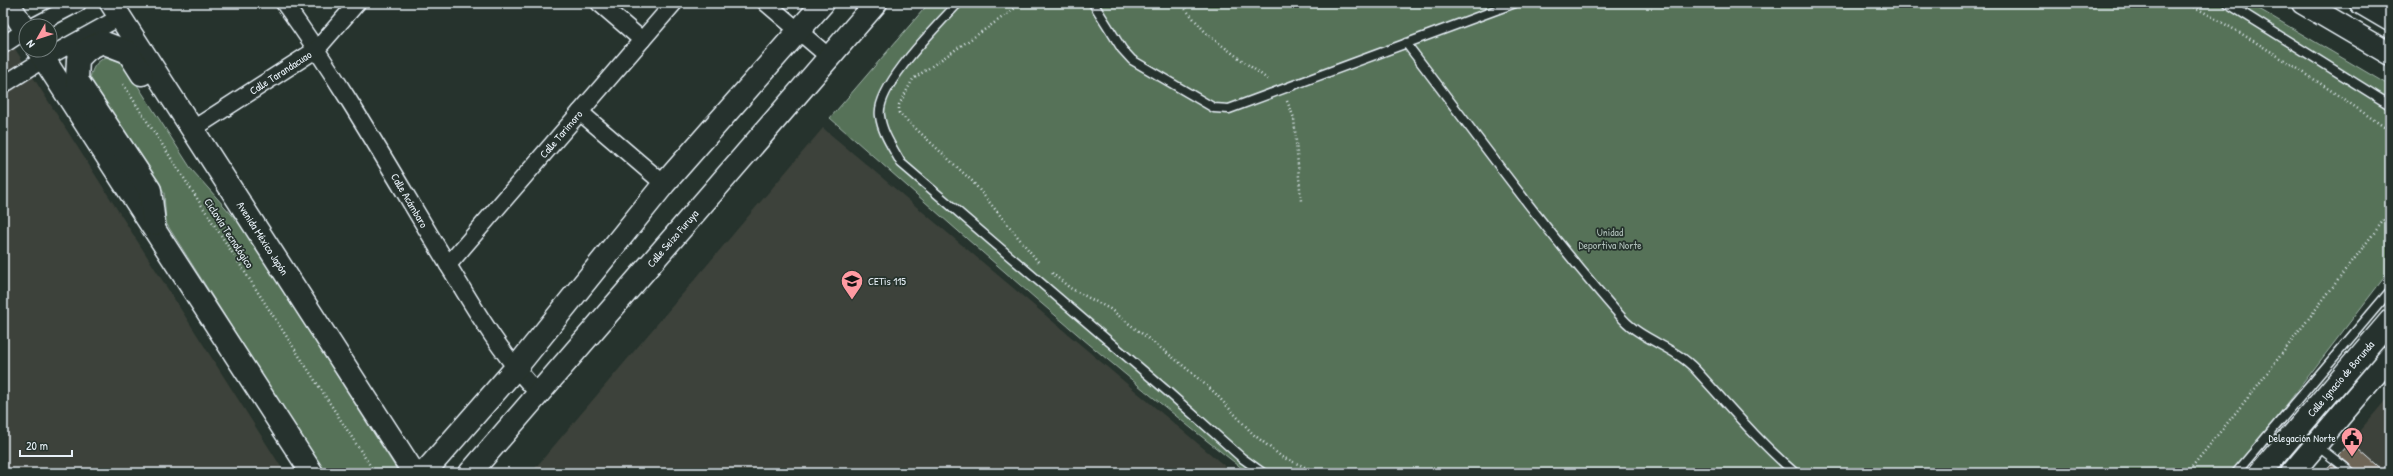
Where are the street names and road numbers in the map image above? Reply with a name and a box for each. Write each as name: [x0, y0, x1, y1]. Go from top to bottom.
street label: Calle Tarandacuao: [247, 47, 315, 98]
street label: Calle Tarimoro: [536, 107, 586, 161]
street label: Calle Acámbaro: [388, 171, 431, 231]
street label: Ciclovía Tecnológico: [201, 195, 257, 271]
street label: Avenida México Japón: [234, 199, 292, 278]
street label: Calle Seizo Furuya: [644, 206, 702, 270]
street label: Calle Ignacio de Borunda: [2304, 337, 2378, 420]

